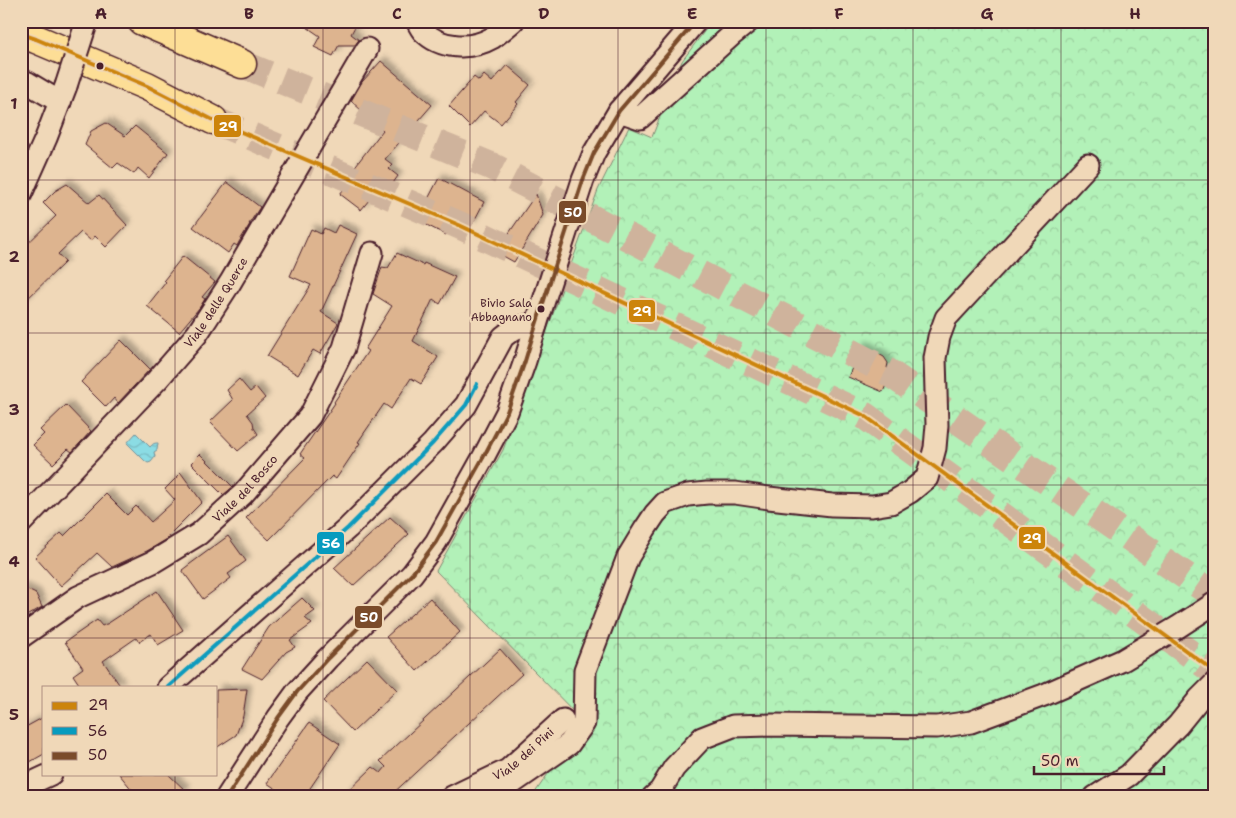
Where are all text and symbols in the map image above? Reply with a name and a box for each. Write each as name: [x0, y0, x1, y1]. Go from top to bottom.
text: A: [95, 3, 107, 24]
text: B: [244, 3, 254, 24]
text: C: [392, 3, 402, 24]
text: D: [538, 3, 550, 24]
text: E: [687, 3, 697, 24]
text: F: [834, 3, 844, 24]
text: G: [981, 3, 994, 24]
text: H: [1129, 3, 1141, 24]
unlabelled marker: [95, 61, 105, 71]
text: 1: [10, 93, 18, 114]
line badge: 29: [213, 114, 242, 138]
text: 29: [218, 117, 238, 135]
line badge: 50: [558, 200, 587, 224]
text: 50: [564, 203, 582, 221]
text: 2: [8, 246, 20, 267]
street label: Viale delle Querce: [181, 254, 251, 351]
place label: Bivio Sala Abbagnano: [471, 296, 532, 325]
line badge: 29: [628, 299, 656, 323]
text: 29: [632, 302, 652, 320]
marker: Bivio Sala Abbagnano: [536, 304, 546, 314]
text: 3: [8, 399, 20, 420]
street label: Viale del Bosco: [209, 451, 281, 526]
line badge: 29: [1018, 526, 1046, 550]
text: 29: [1022, 529, 1042, 547]
line badge: 56: [316, 531, 345, 555]
text: 56: [322, 534, 340, 552]
text: 4: [8, 551, 20, 572]
line badge: 50: [354, 605, 383, 629]
text: 50: [360, 608, 378, 626]
legend: [42, 686, 218, 776]
text: 29: [88, 695, 108, 715]
text: 5: [9, 704, 19, 725]
text: 56: [88, 721, 107, 741]
street label: Viale dei Pini: [490, 724, 558, 784]
scale bar: [1034, 743, 1164, 775]
text: 50: [88, 745, 108, 765]
text: 50 m: [1041, 751, 1079, 771]

